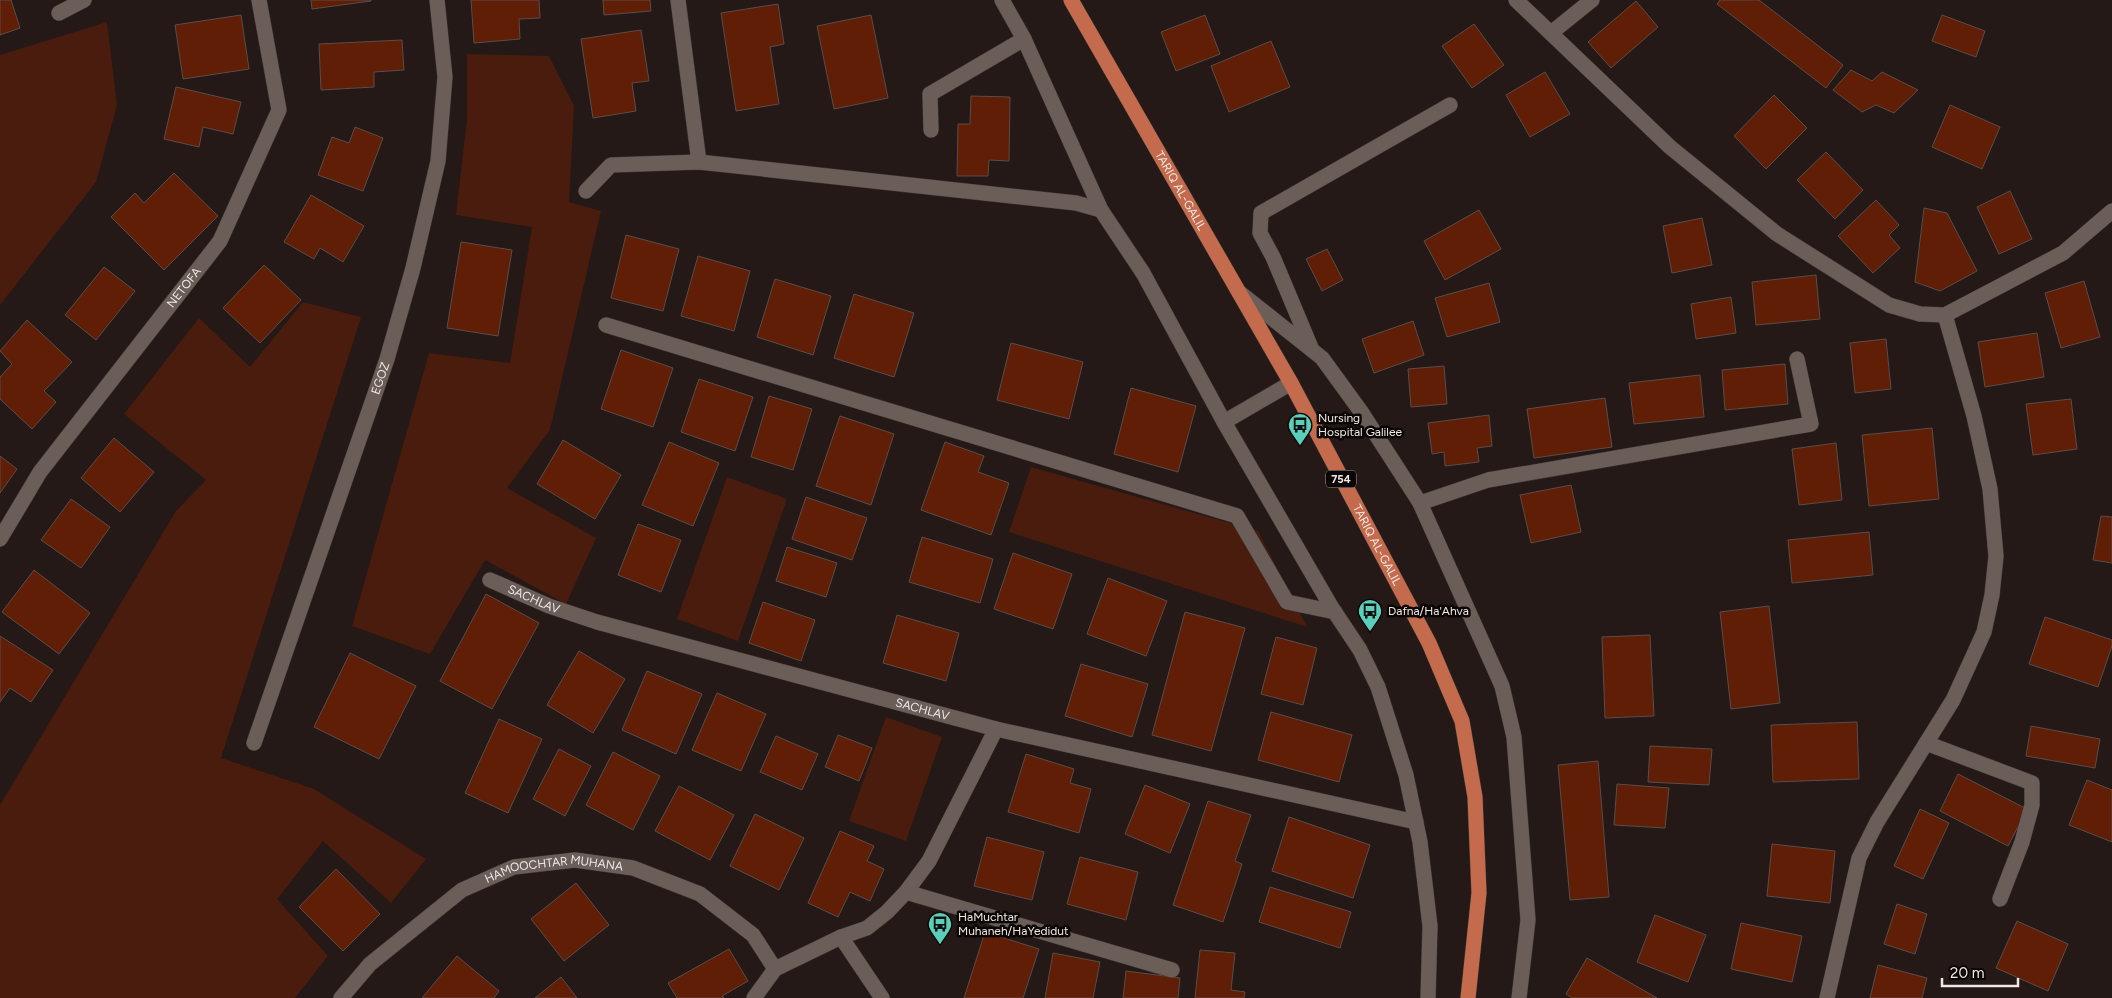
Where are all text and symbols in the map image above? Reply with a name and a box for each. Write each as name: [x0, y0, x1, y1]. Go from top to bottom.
street label: TARIQ AL-GALIL: [1152, 149, 1209, 234]
street label: NETOFA: [164, 265, 204, 310]
street label: EGOZ: [368, 360, 392, 396]
place label: Nursing Hospital Galilee: [1318, 411, 1403, 439]
bus stop icon: Nursing Hospital Galilee: [1287, 412, 1313, 446]
road number: 754: [1326, 470, 1356, 488]
street label: TARIQ AL-GALIL: [1350, 502, 1404, 588]
street label: SACHLAV: [506, 582, 562, 616]
bus stop icon: Dafna/Ha'Ahva: [1357, 598, 1383, 632]
place label: Dafna/Ha'Ahva: [1388, 604, 1469, 618]
street label: SACHLAV: [894, 695, 952, 723]
street label: HAMOOCHTAR MUHANA: [483, 852, 624, 886]
place label: HaMuchtar Muhaneh/HaYedidut: [958, 910, 1069, 938]
bus stop icon: HaMuchtar Muhaneh/HaYedidut: [927, 911, 953, 945]
scale bar: [1942, 956, 2018, 988]
text: 20 m: [1950, 964, 1984, 982]

